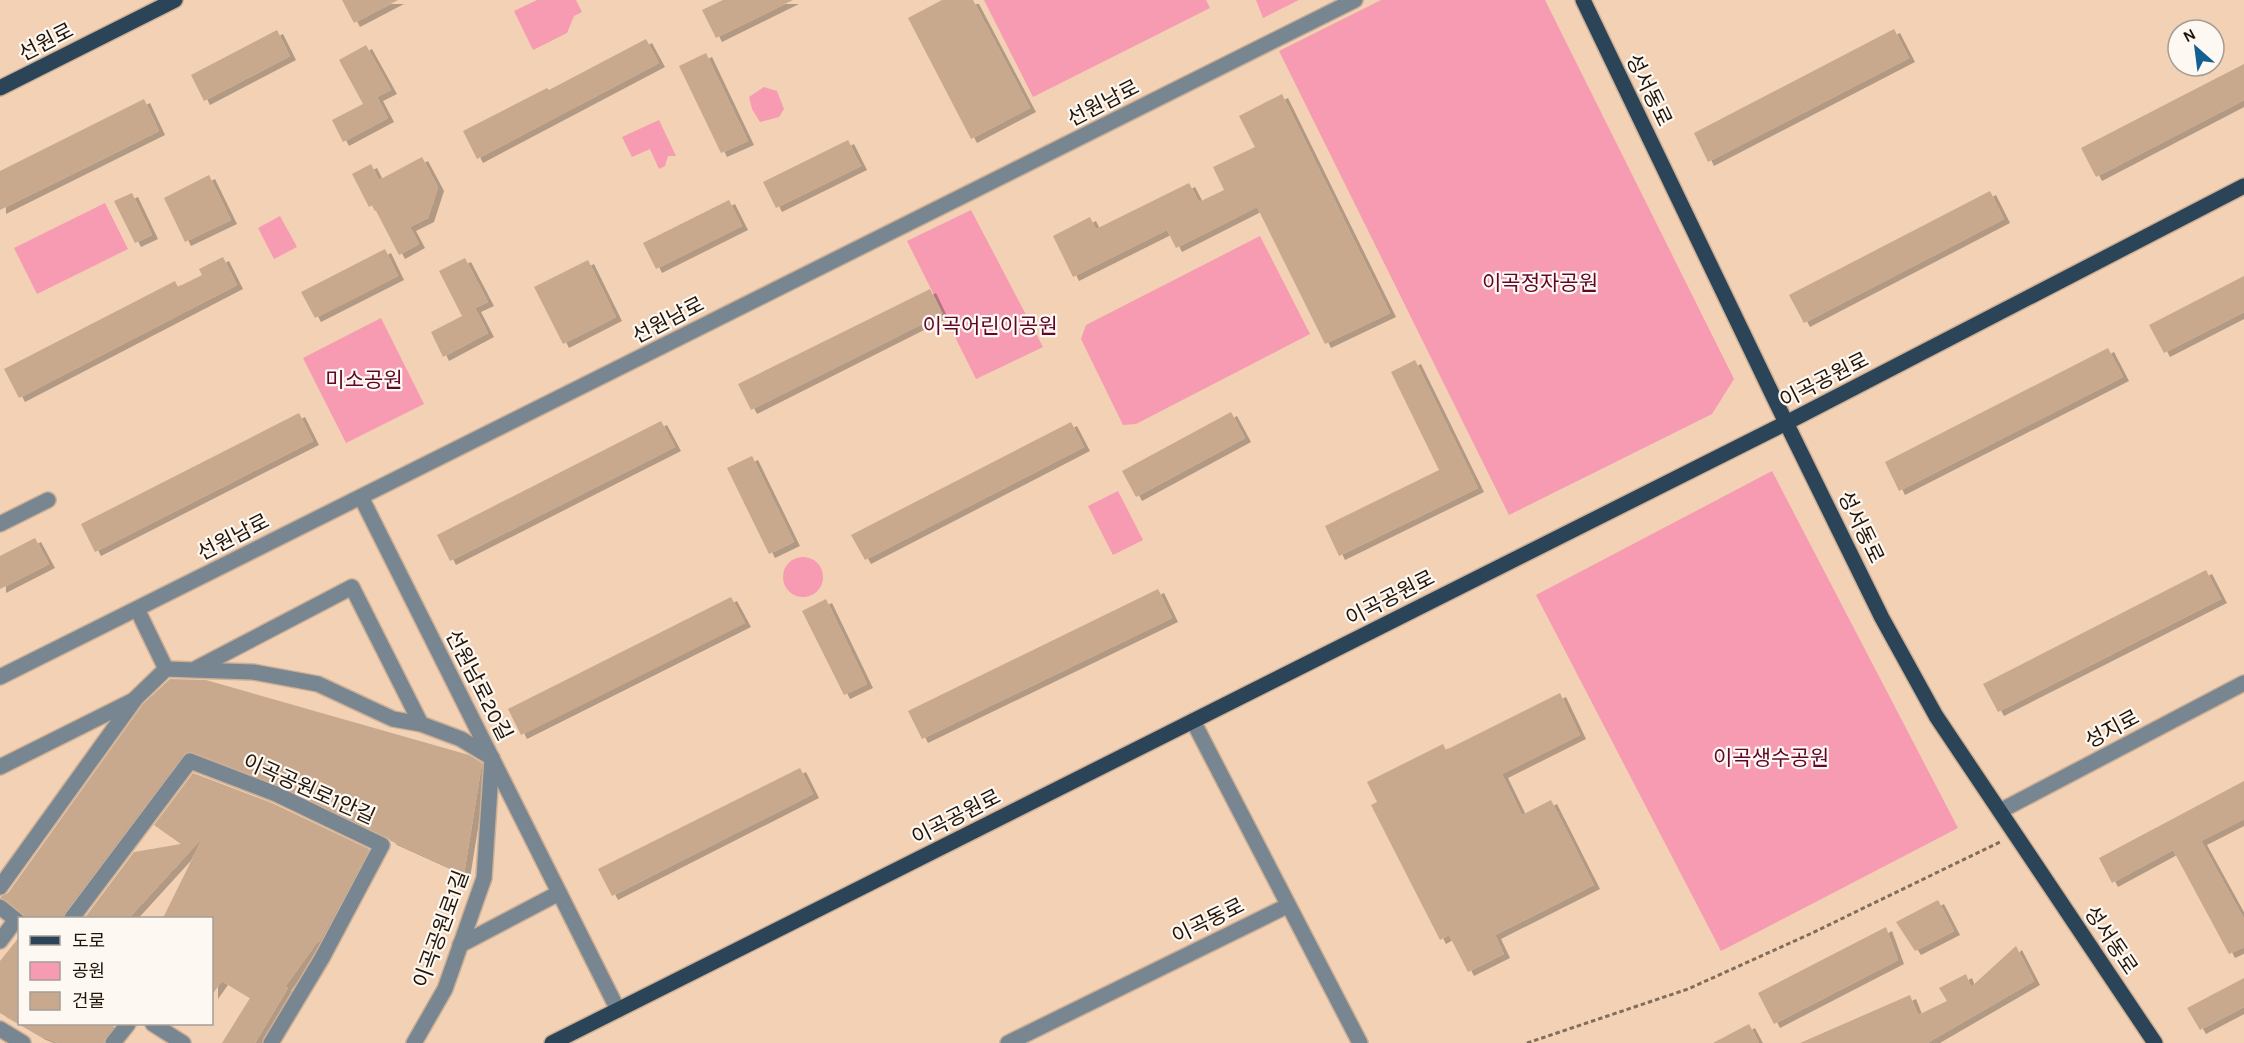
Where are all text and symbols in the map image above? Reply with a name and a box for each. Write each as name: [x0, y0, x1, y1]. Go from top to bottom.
street label: 선원로: [15, 18, 77, 66]
north arrow: [2166, 18, 2226, 78]
text: N: [2180, 24, 2199, 46]
street label: 성서동로: [1621, 50, 1677, 130]
street label: 선원남로: [1063, 75, 1143, 131]
park label: 이곡정자공원: [1482, 271, 1598, 295]
street label: 선원남로: [628, 292, 708, 348]
park label: 이곡어린이공원: [922, 314, 1058, 338]
street label: 이곡공원로: [1776, 347, 1872, 413]
park label: 미소공원: [325, 368, 403, 392]
street label: 성서동로: [1833, 487, 1889, 567]
street label: 선원남로: [193, 509, 273, 565]
street label: 이곡공원로: [1342, 565, 1438, 631]
street label: 선원남로20길: [441, 626, 517, 744]
street label: 성지로: [2081, 705, 2143, 753]
park label: 이곡생수공원: [1713, 746, 1829, 770]
street label: 이곡공원로1안길: [239, 749, 379, 829]
street label: 이곡공원로: [908, 784, 1004, 850]
street label: 이곡공원로1길: [409, 867, 473, 991]
street label: 이곡동로: [1168, 893, 1248, 949]
street label: 성서동로: [2079, 901, 2143, 979]
legend: [18, 917, 213, 1025]
text: 도로: [72, 930, 105, 952]
text: 공원: [72, 960, 105, 982]
text: 건물: [72, 990, 105, 1012]

